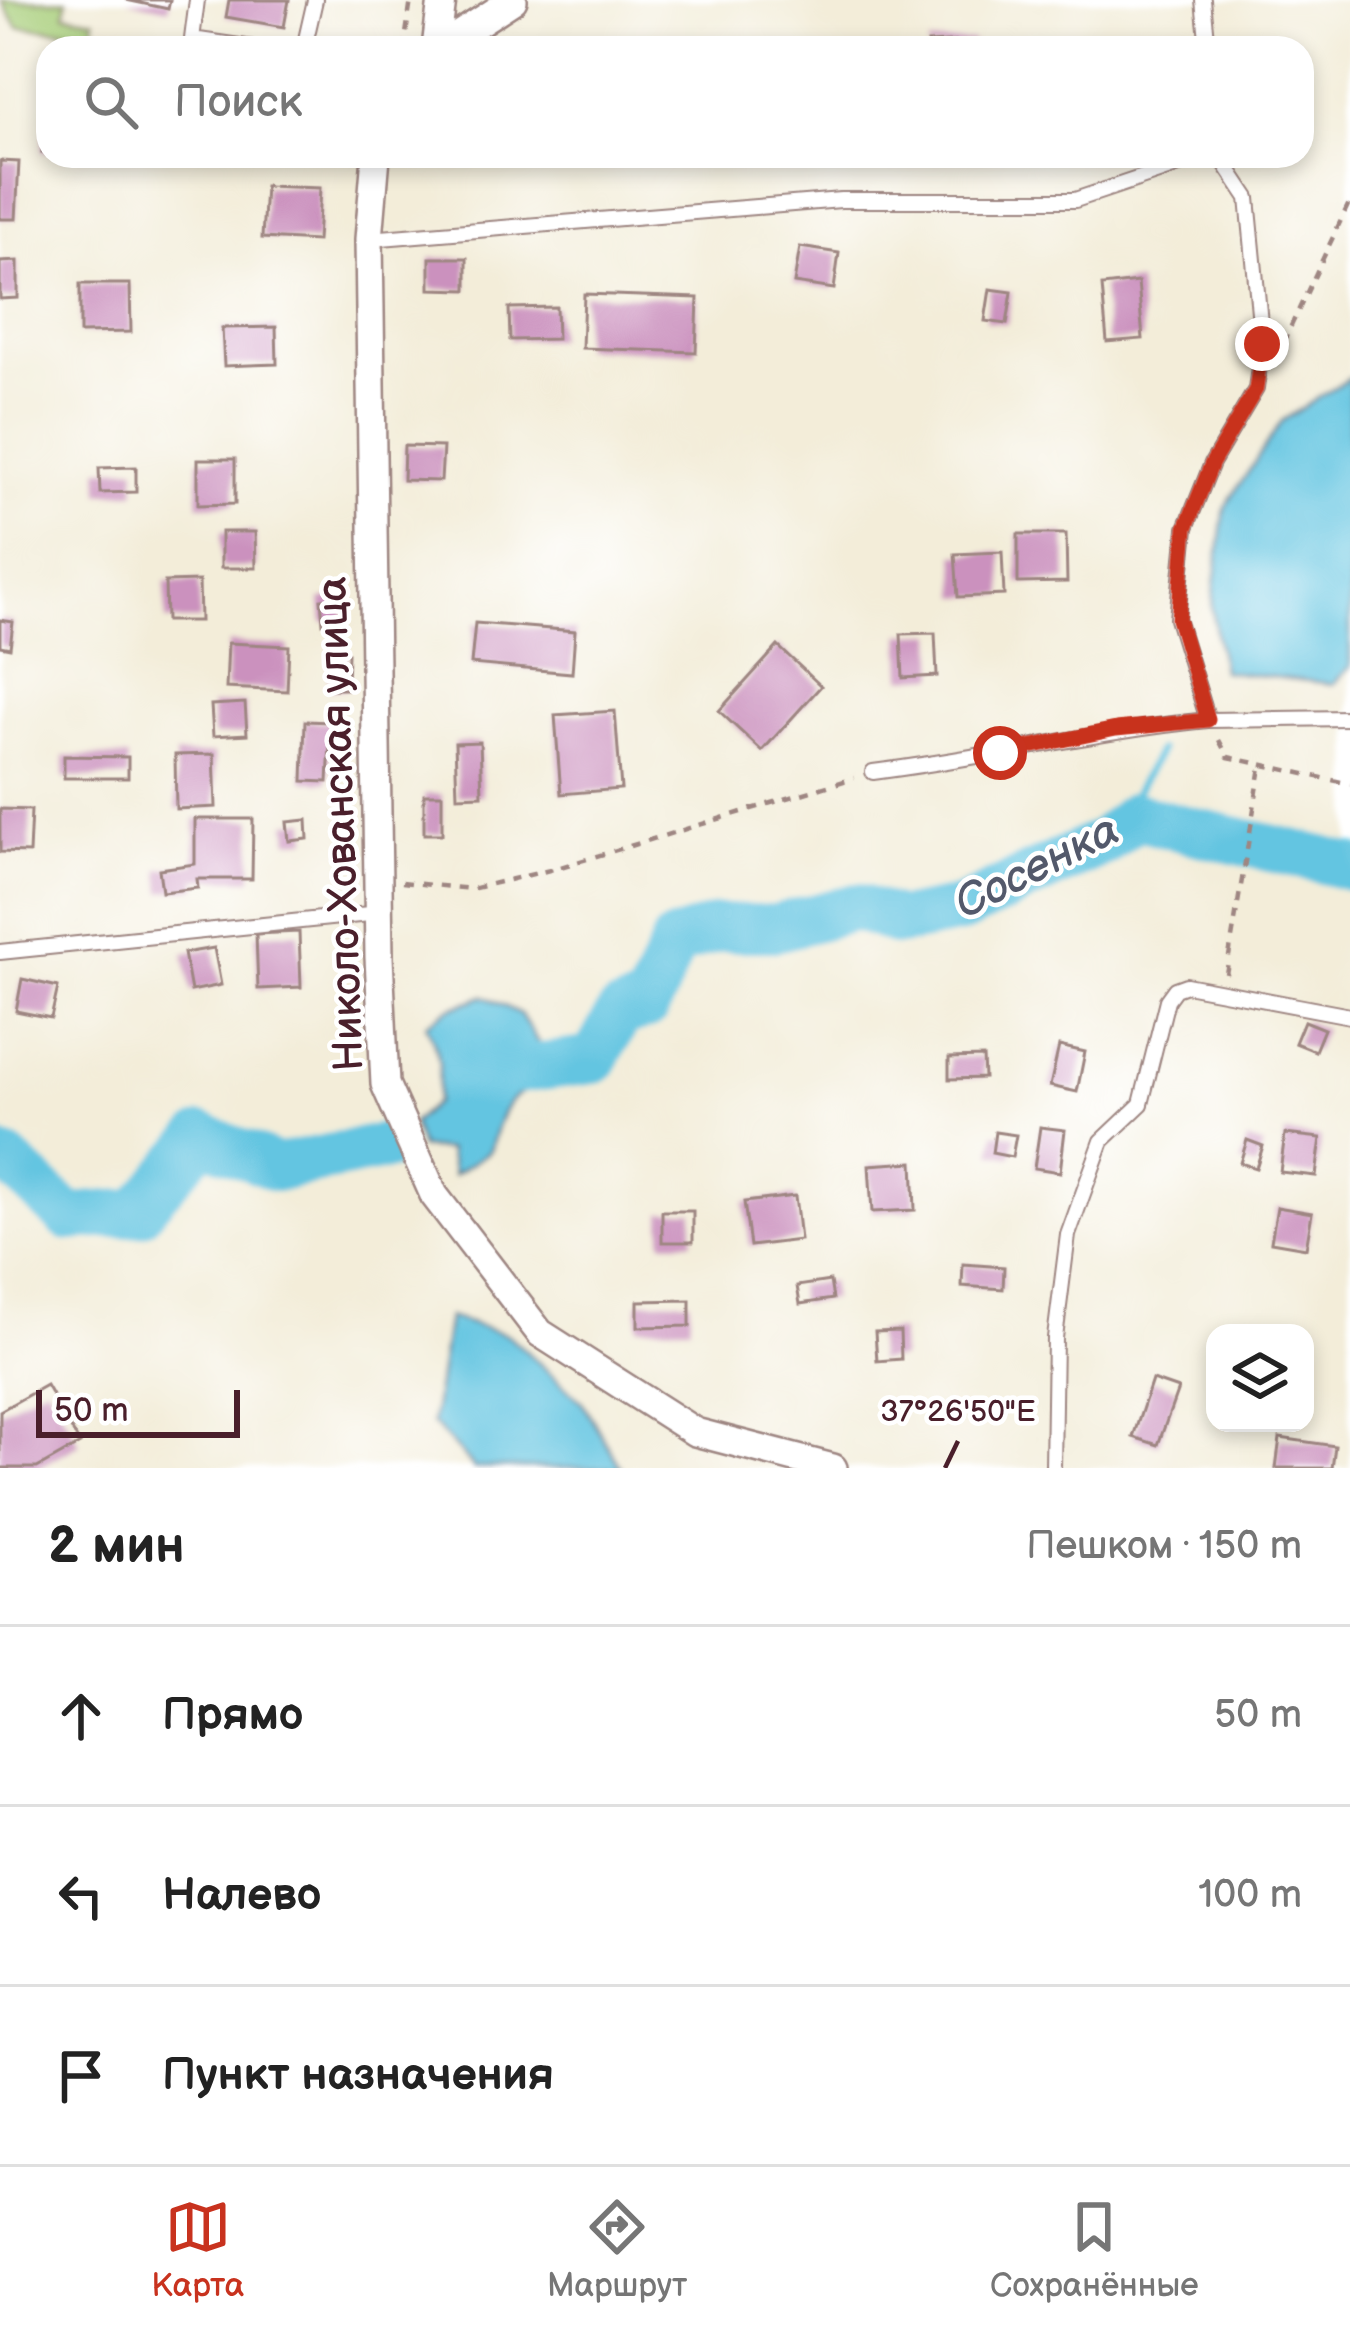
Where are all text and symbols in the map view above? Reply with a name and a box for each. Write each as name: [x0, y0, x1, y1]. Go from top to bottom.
search box: [36, 36, 1314, 168]
icon: search: [78, 69, 144, 135]
text: Поиск: [174, 75, 302, 130]
route end: [1235, 317, 1289, 371]
street label: Николо-Хованская улица: [307, 576, 376, 1072]
route start: [973, 726, 1027, 780]
water label: Сосенка: [946, 803, 1129, 932]
map controls: [1206, 1324, 1314, 1432]
button: layers: [1206, 1324, 1314, 1432]
scale bar: [36, 1384, 240, 1437]
text: 50 m: [54, 1391, 129, 1431]
text: 37°26'50"E: [880, 1394, 1036, 1430]
text: 2 мин: [48, 1516, 185, 1577]
text: Пешком · 150 m: [1026, 1523, 1302, 1570]
icon: ahead: [48, 1683, 114, 1749]
text: Прямо: [162, 1688, 303, 1743]
text: 50 m: [1214, 1692, 1302, 1739]
icon: left: [48, 1863, 114, 1929]
text: Налево: [162, 1868, 321, 1923]
text: 100 m: [1198, 1872, 1302, 1919]
icon: arrive: [48, 2043, 114, 2109]
text: Пункт назначения: [162, 2048, 554, 2103]
tab: Карта: [151, 2194, 244, 2306]
tab: Маршрут: [547, 2194, 687, 2306]
tab: Сохранённые: [990, 2194, 1199, 2306]

